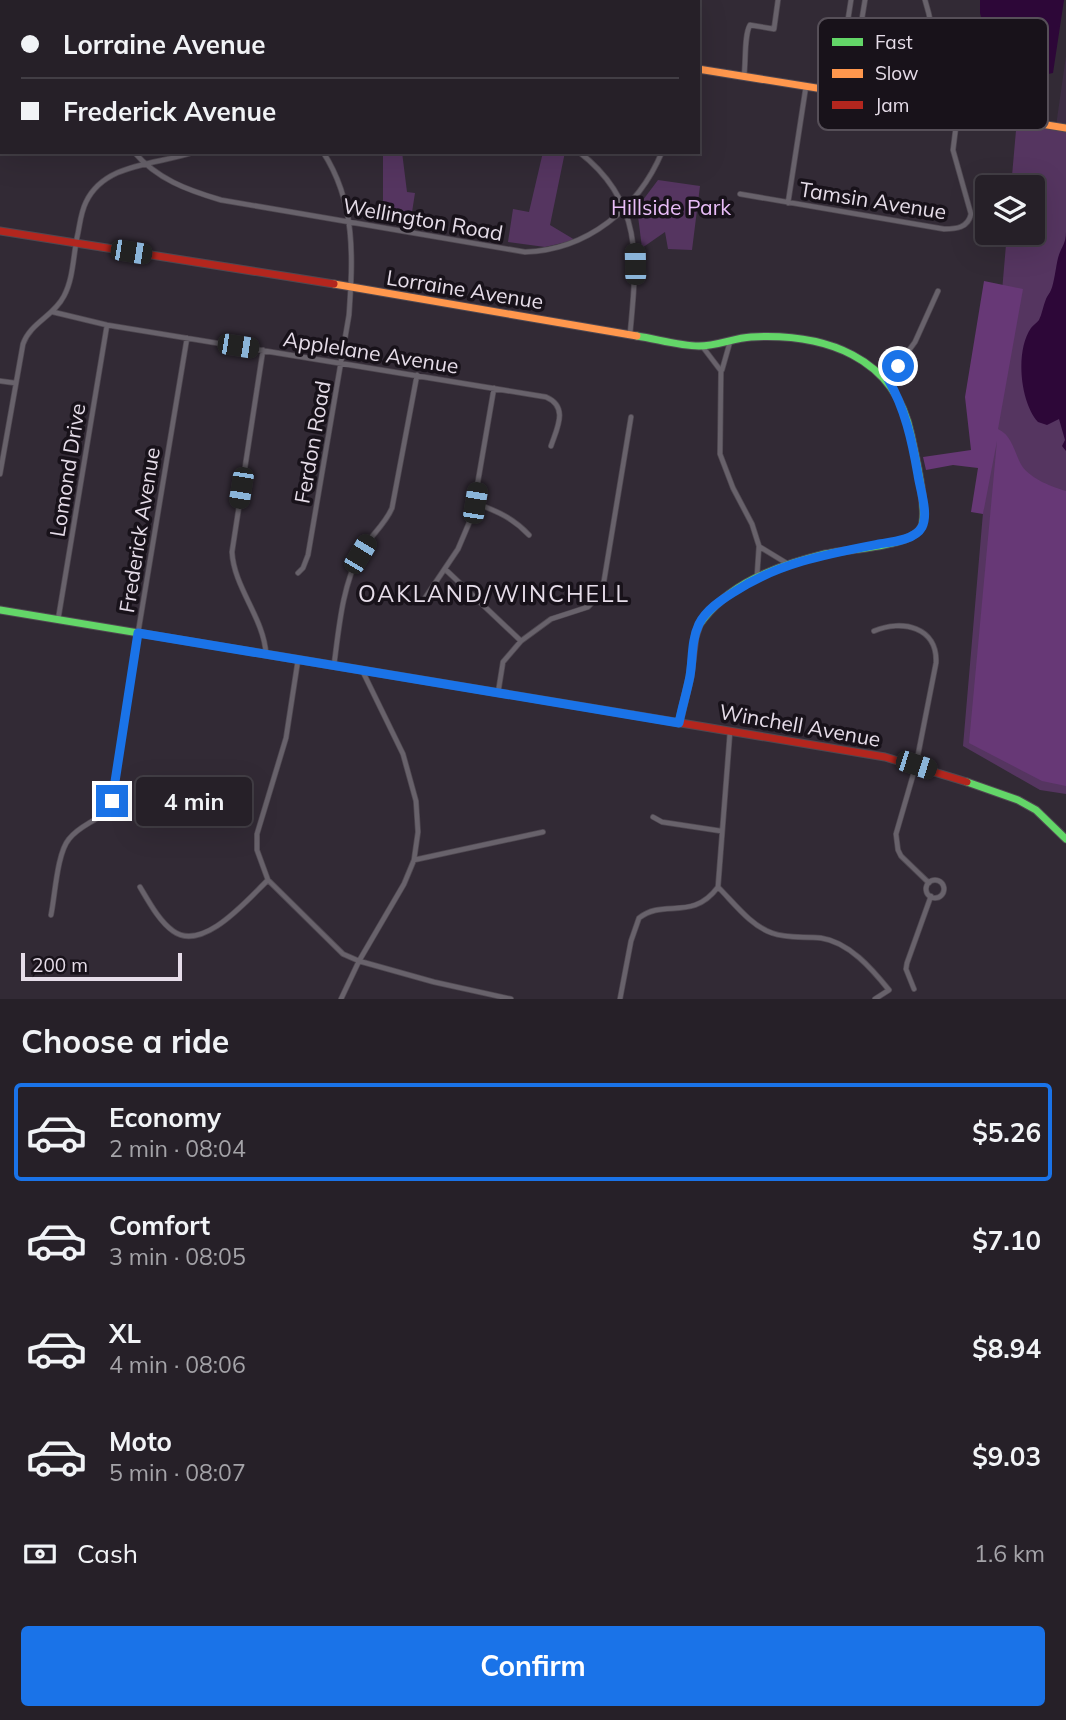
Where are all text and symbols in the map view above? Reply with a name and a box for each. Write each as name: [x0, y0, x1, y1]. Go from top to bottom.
legend: [818, 18, 1048, 130]
text: Lorraine Avenue: [63, 28, 265, 61]
text: Fast: [875, 30, 913, 54]
text: Slow: [875, 61, 919, 85]
text: Jam: [875, 93, 909, 117]
text: Frederick Avenue: [63, 95, 276, 128]
map controls: [975, 175, 1045, 245]
button: layers: [975, 175, 1045, 245]
street label: Tamsin Avenue: [798, 176, 948, 224]
street label: Wellington Road: [341, 192, 505, 246]
park label: Hillside Park: [611, 194, 731, 220]
car: [109, 238, 154, 266]
car: [625, 243, 646, 285]
street label: Lorraine Avenue: [385, 264, 545, 314]
street label: Applelane Avenue: [282, 325, 460, 379]
car: [216, 332, 261, 360]
route start: [882, 350, 914, 382]
street label: Ferdon Road: [288, 379, 336, 505]
street label: Lomond Drive: [44, 401, 90, 539]
street label: Frederick Avenue: [113, 445, 165, 615]
car: [228, 466, 255, 510]
car: [462, 481, 489, 525]
car: [341, 531, 380, 577]
district label: OAKLAND/WINCHELL: [358, 579, 630, 608]
street label: Winchell Avenue: [717, 698, 883, 752]
car: [893, 749, 940, 781]
callout: 4 min: [136, 776, 252, 826]
route end: [96, 785, 128, 817]
text: 4 min: [164, 787, 224, 816]
scale bar: [21, 950, 182, 982]
text: 200 m: [32, 953, 88, 977]
text: Choose a ride: [21, 1021, 229, 1061]
icon: car: [25, 1101, 88, 1164]
text: Economy: [109, 1101, 221, 1134]
text: $5.26: [972, 1116, 1041, 1149]
text: 2 min · 08:04: [109, 1134, 246, 1163]
icon: car: [25, 1209, 88, 1272]
text: Comfort: [109, 1209, 210, 1242]
text: $7.10: [972, 1224, 1041, 1257]
text: 3 min · 08:05: [109, 1242, 246, 1271]
icon: car: [25, 1317, 88, 1380]
text: XL: [109, 1317, 141, 1350]
text: $8.94: [972, 1332, 1041, 1365]
text: 4 min · 08:06: [109, 1350, 246, 1379]
icon: car: [25, 1425, 88, 1488]
text: Moto: [109, 1425, 172, 1458]
text: $9.03: [972, 1440, 1041, 1473]
text: 5 min · 08:07: [109, 1458, 246, 1487]
icon: cash: [21, 1535, 59, 1573]
text: Cash: [77, 1537, 138, 1570]
text: 1.6 km: [974, 1539, 1045, 1568]
button: Confirm: [21, 1626, 1045, 1706]

